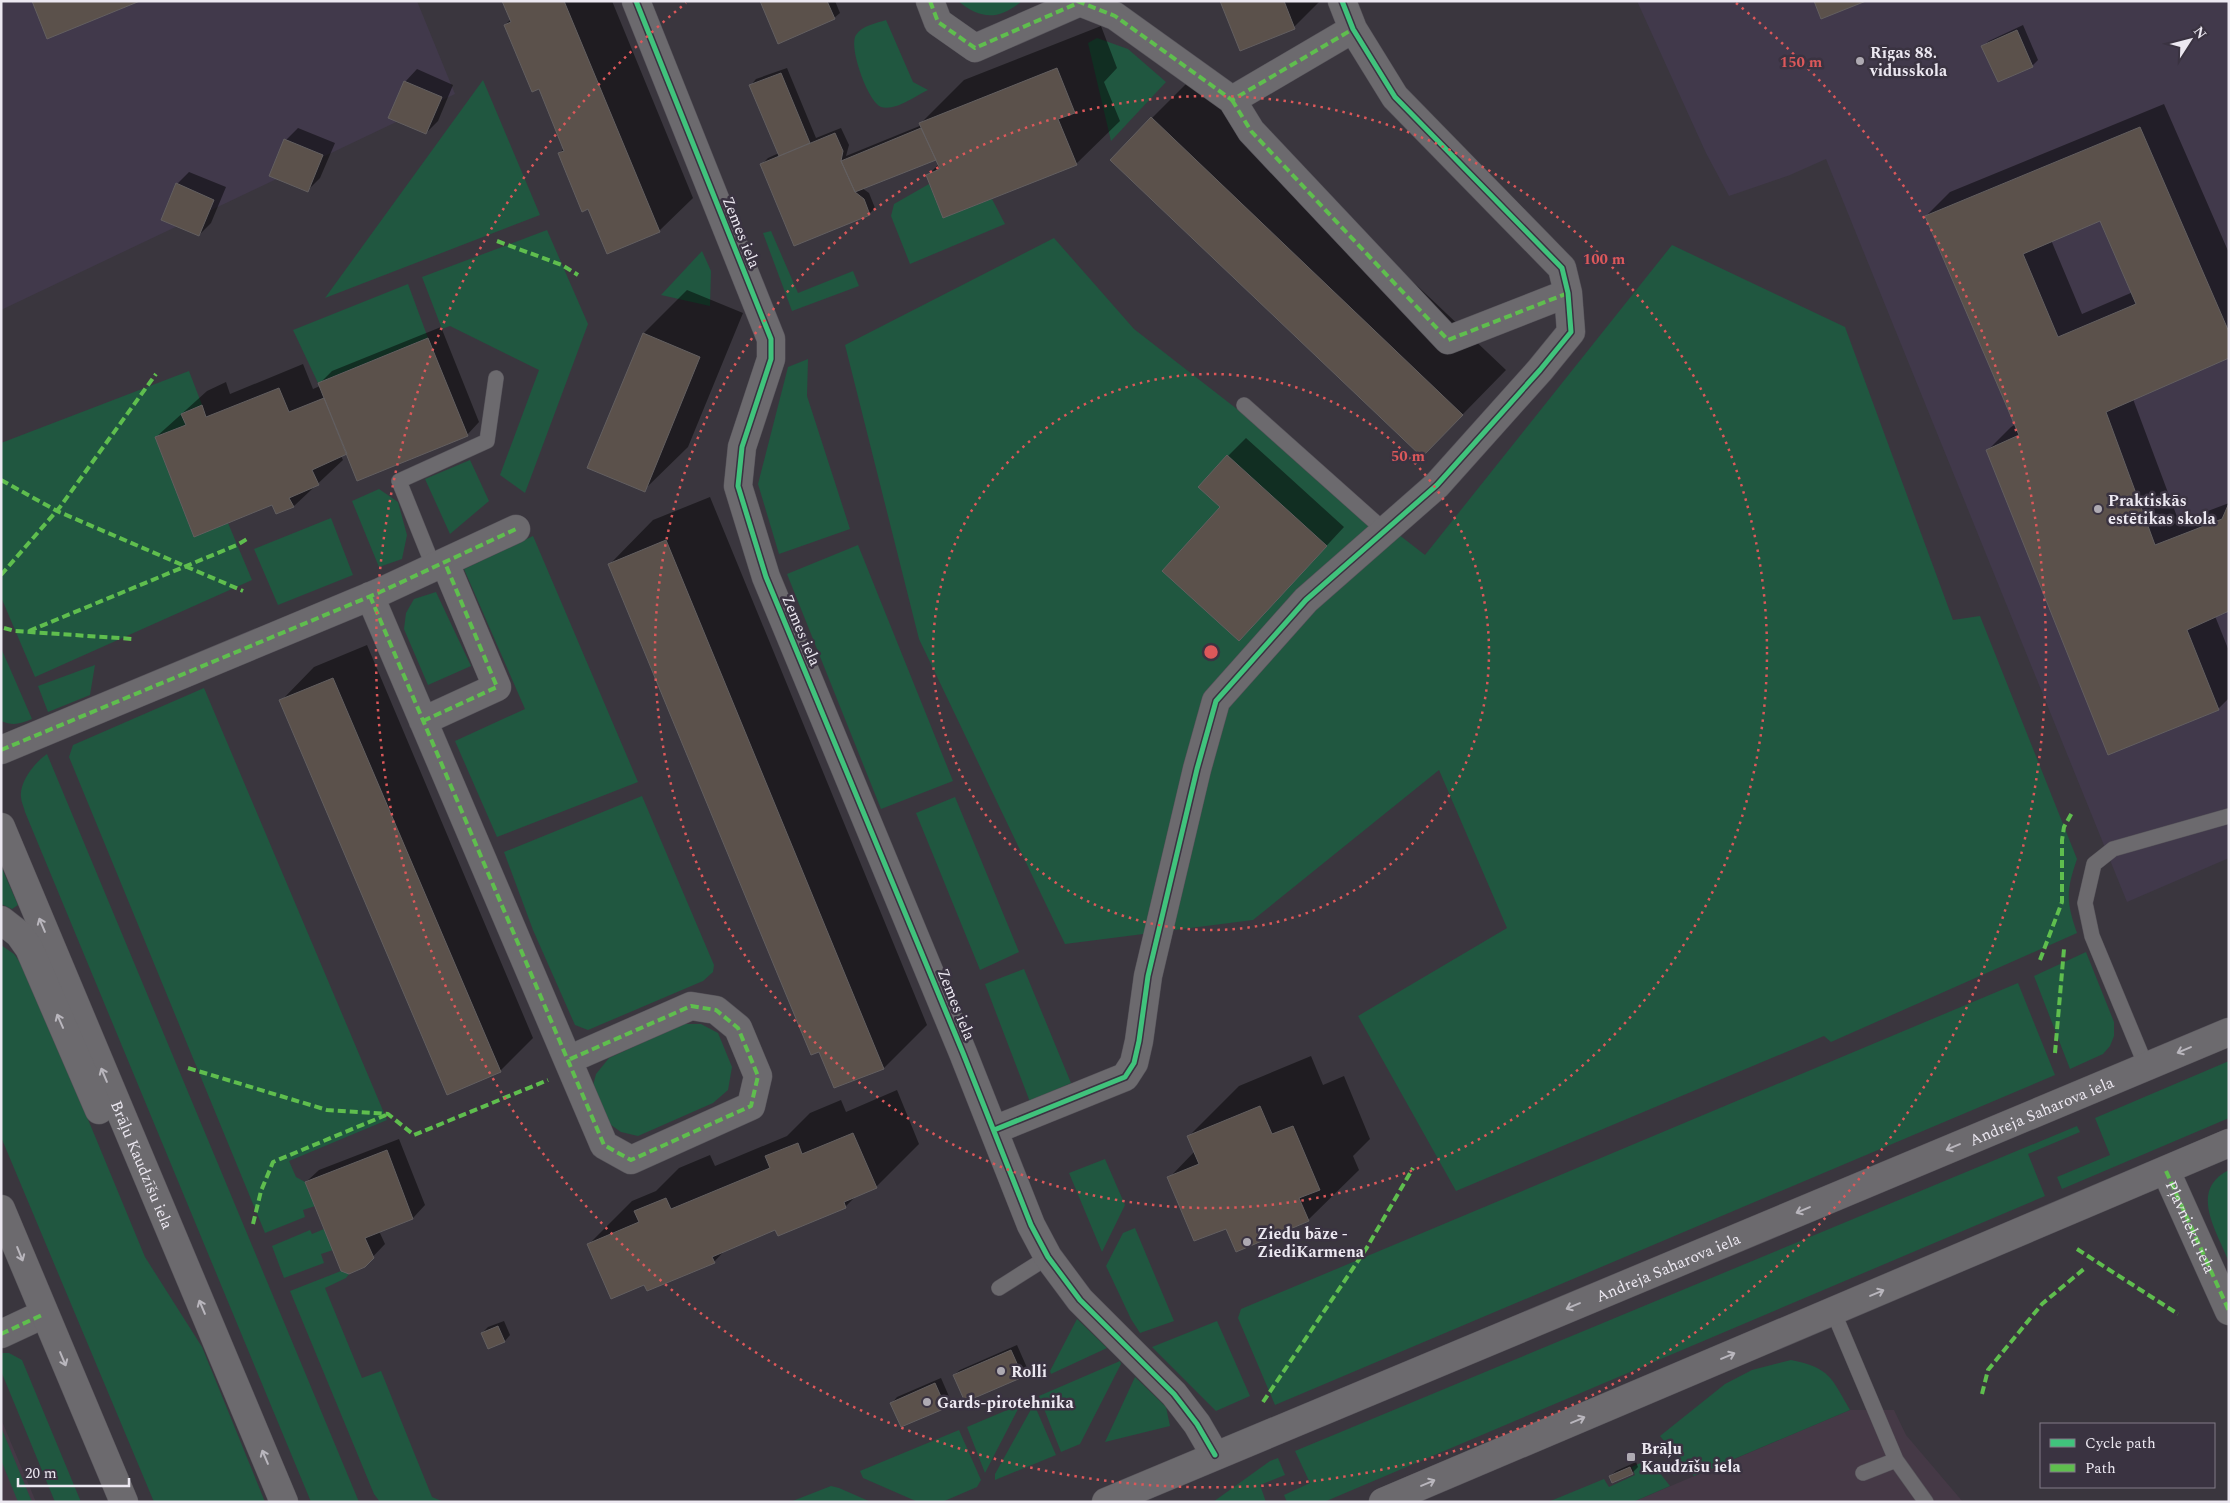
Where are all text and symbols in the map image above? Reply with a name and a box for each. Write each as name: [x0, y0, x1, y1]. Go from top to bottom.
north arrow: [2165, 15, 2215, 65]
text: N: [2188, 22, 2212, 43]
place label: Rīgas 88. vidusskola: [1869, 41, 1948, 83]
text: 150 m: [1780, 51, 1823, 74]
marker: Rīgas 88. vidusskola: [1854, 55, 1866, 67]
street label: Zemes iela: [716, 193, 766, 272]
text: 100 m: [1583, 248, 1626, 271]
text: 50 m: [1391, 445, 1426, 468]
place label: Praktiskās estētikas skola: [2108, 489, 2216, 531]
marker: Praktiskās estētikas skola: [2092, 503, 2104, 515]
street label: Zemes iela: [775, 591, 827, 670]
centre of rings: [1202, 643, 1220, 661]
one-way arrow: [37, 917, 46, 933]
street label: Zemes iela: [931, 965, 981, 1044]
one-way arrow: [55, 1014, 65, 1029]
one-way arrow: [2177, 1046, 2192, 1056]
one-way arrow: [99, 1067, 108, 1082]
street label: Andreja Saharova iela: [1966, 1070, 2118, 1152]
street label: Brāļu Kaudzīšu iela: [104, 1097, 179, 1233]
one-way arrow: [1946, 1143, 1961, 1152]
street label: Pļavnieku iela: [2159, 1177, 2222, 1278]
one-way arrow: [1796, 1205, 1811, 1215]
place label: Ziedu bāze - ZiediKarmena: [1257, 1222, 1365, 1264]
street label: Andreja Saharova iela: [1592, 1227, 1744, 1309]
marker: Ziedu bāze - ZiediKarmena: [1241, 1236, 1253, 1248]
one-way arrow: [15, 1246, 25, 1261]
one-way arrow: [1869, 1287, 1884, 1297]
one-way arrow: [196, 1300, 206, 1315]
one-way arrow: [1566, 1302, 1581, 1312]
one-way arrow: [59, 1351, 69, 1366]
one-way arrow: [1720, 1351, 1735, 1361]
place label: Rolli: [1011, 1360, 1047, 1384]
marker: Rolli: [995, 1365, 1007, 1377]
place label: Gards-pirotehnika: [937, 1391, 1074, 1415]
marker: Gards-pirotehnika: [921, 1396, 933, 1408]
one-way arrow: [1570, 1414, 1585, 1424]
legend: [2040, 1423, 2215, 1488]
text: Cycle path: [2085, 1432, 2156, 1455]
place label: Brāļu Kaudzīšu iela: [1641, 1437, 1741, 1479]
one-way arrow: [260, 1450, 270, 1465]
marker: Brāļu Kaudzīšu iela: [1625, 1451, 1637, 1463]
scale bar: [18, 1456, 129, 1488]
text: Path: [2085, 1457, 2116, 1480]
text: 20 m: [25, 1462, 57, 1485]
one-way arrow: [1420, 1477, 1435, 1487]

